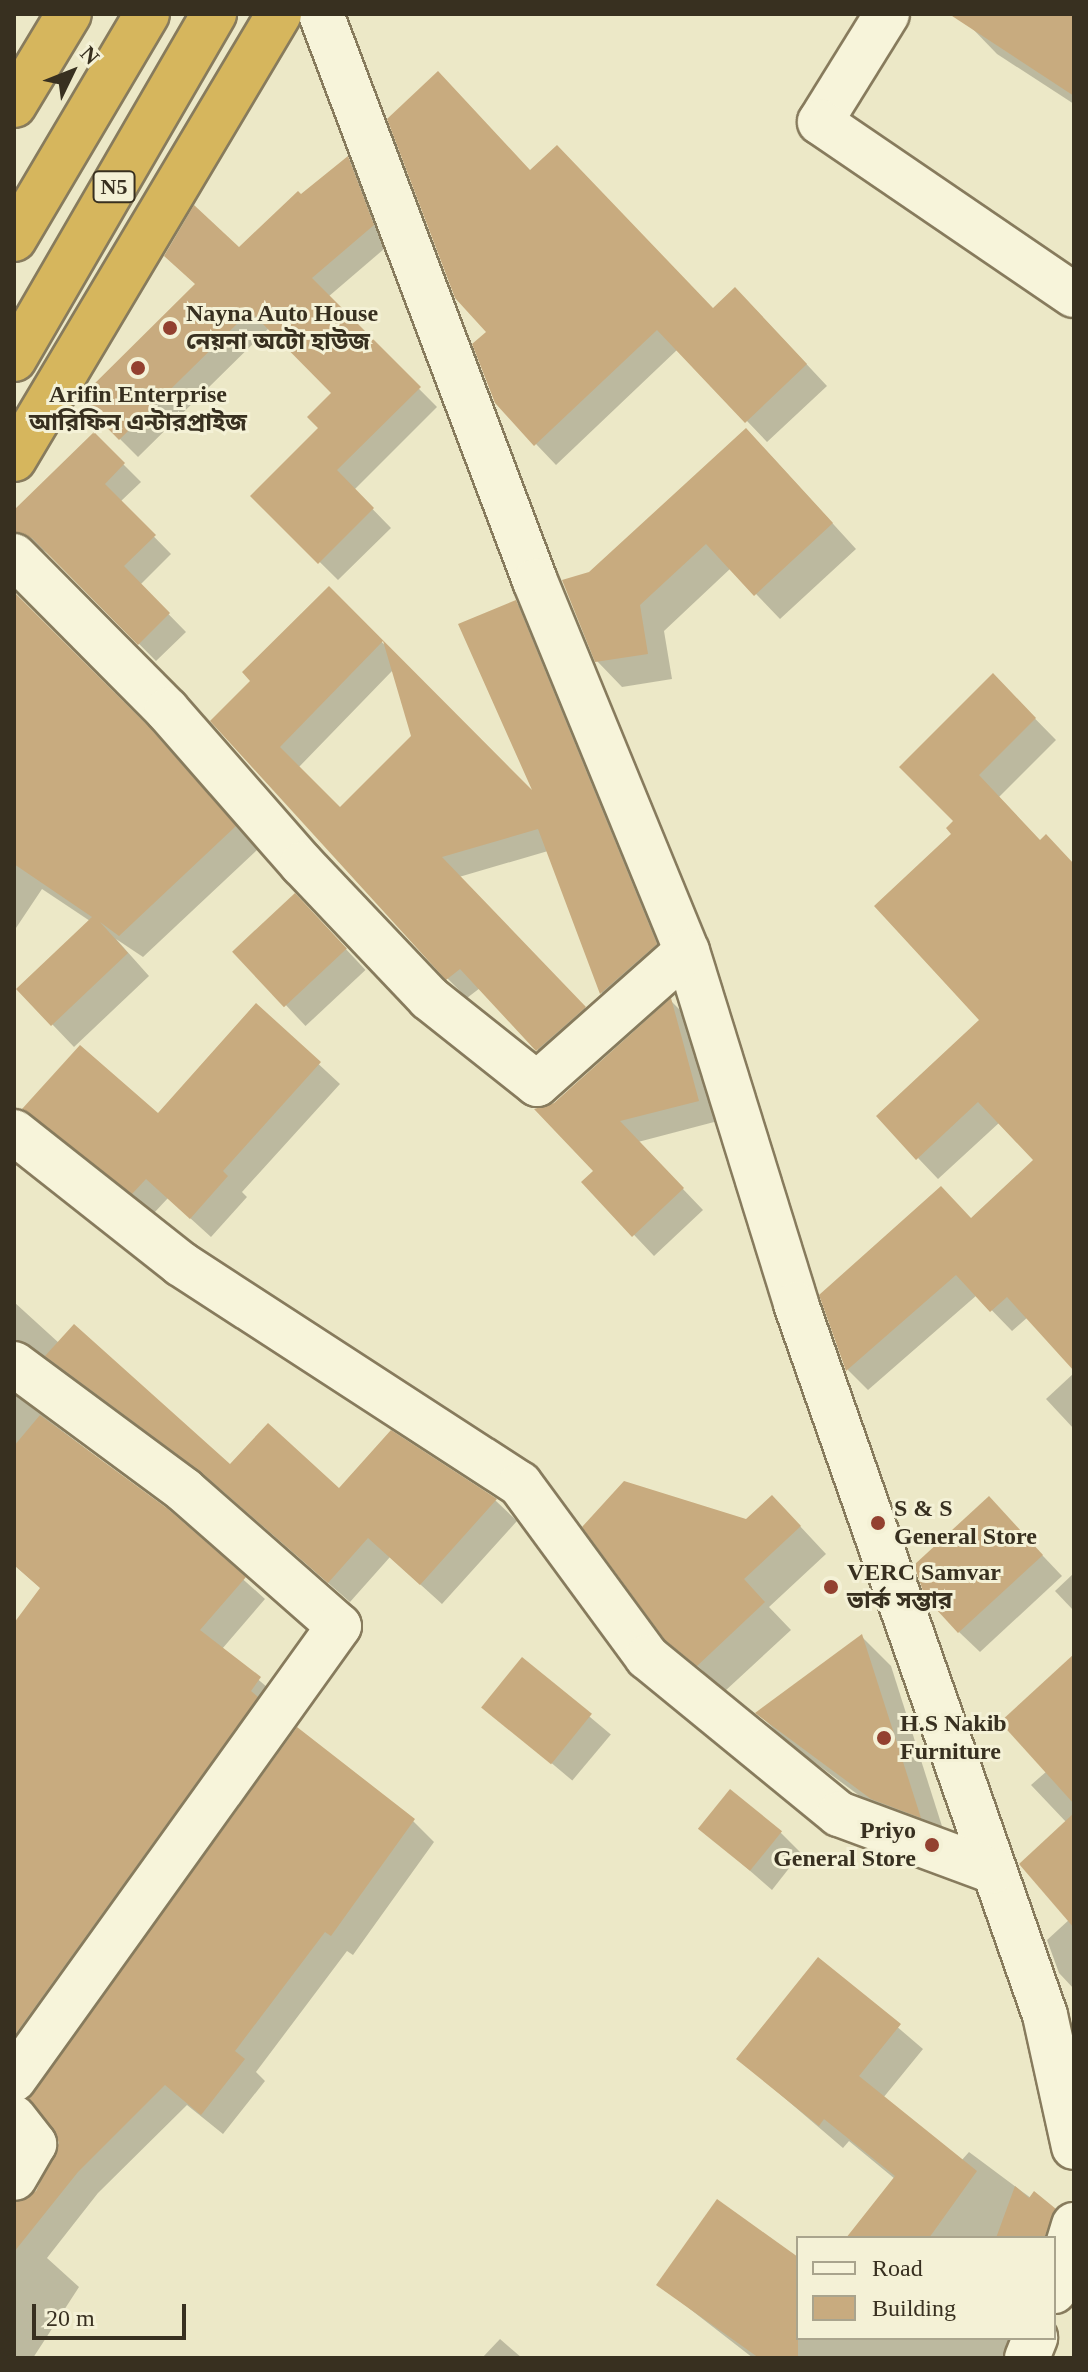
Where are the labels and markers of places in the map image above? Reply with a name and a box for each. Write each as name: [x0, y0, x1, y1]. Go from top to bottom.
place label: Nayna Auto House নেয়না অটো হাউজ: [186, 300, 379, 356]
marker: Nayna Auto House নেয়না অটো হাউজ: [161, 319, 179, 337]
marker: Arifin Enterprise আরিফিন এন্টারপ্রাইজ: [129, 359, 147, 377]
place label: Arifin Enterprise আরিফিন এন্টারপ্রাইজ: [29, 381, 247, 437]
place label: S & S General Store: [894, 1495, 1037, 1551]
marker: S & S General Store: [869, 1514, 887, 1532]
place label: VERC Samvar ভার্ক সম্ভার: [847, 1559, 1001, 1615]
marker: VERC Samvar ভার্ক সম্ভার: [822, 1578, 840, 1596]
place label: H.S Nakib Furniture: [900, 1710, 1007, 1766]
marker: H.S Nakib Furniture: [875, 1729, 893, 1747]
place label: Priyo General Store: [773, 1817, 916, 1873]
marker: Priyo General Store: [923, 1836, 941, 1854]

